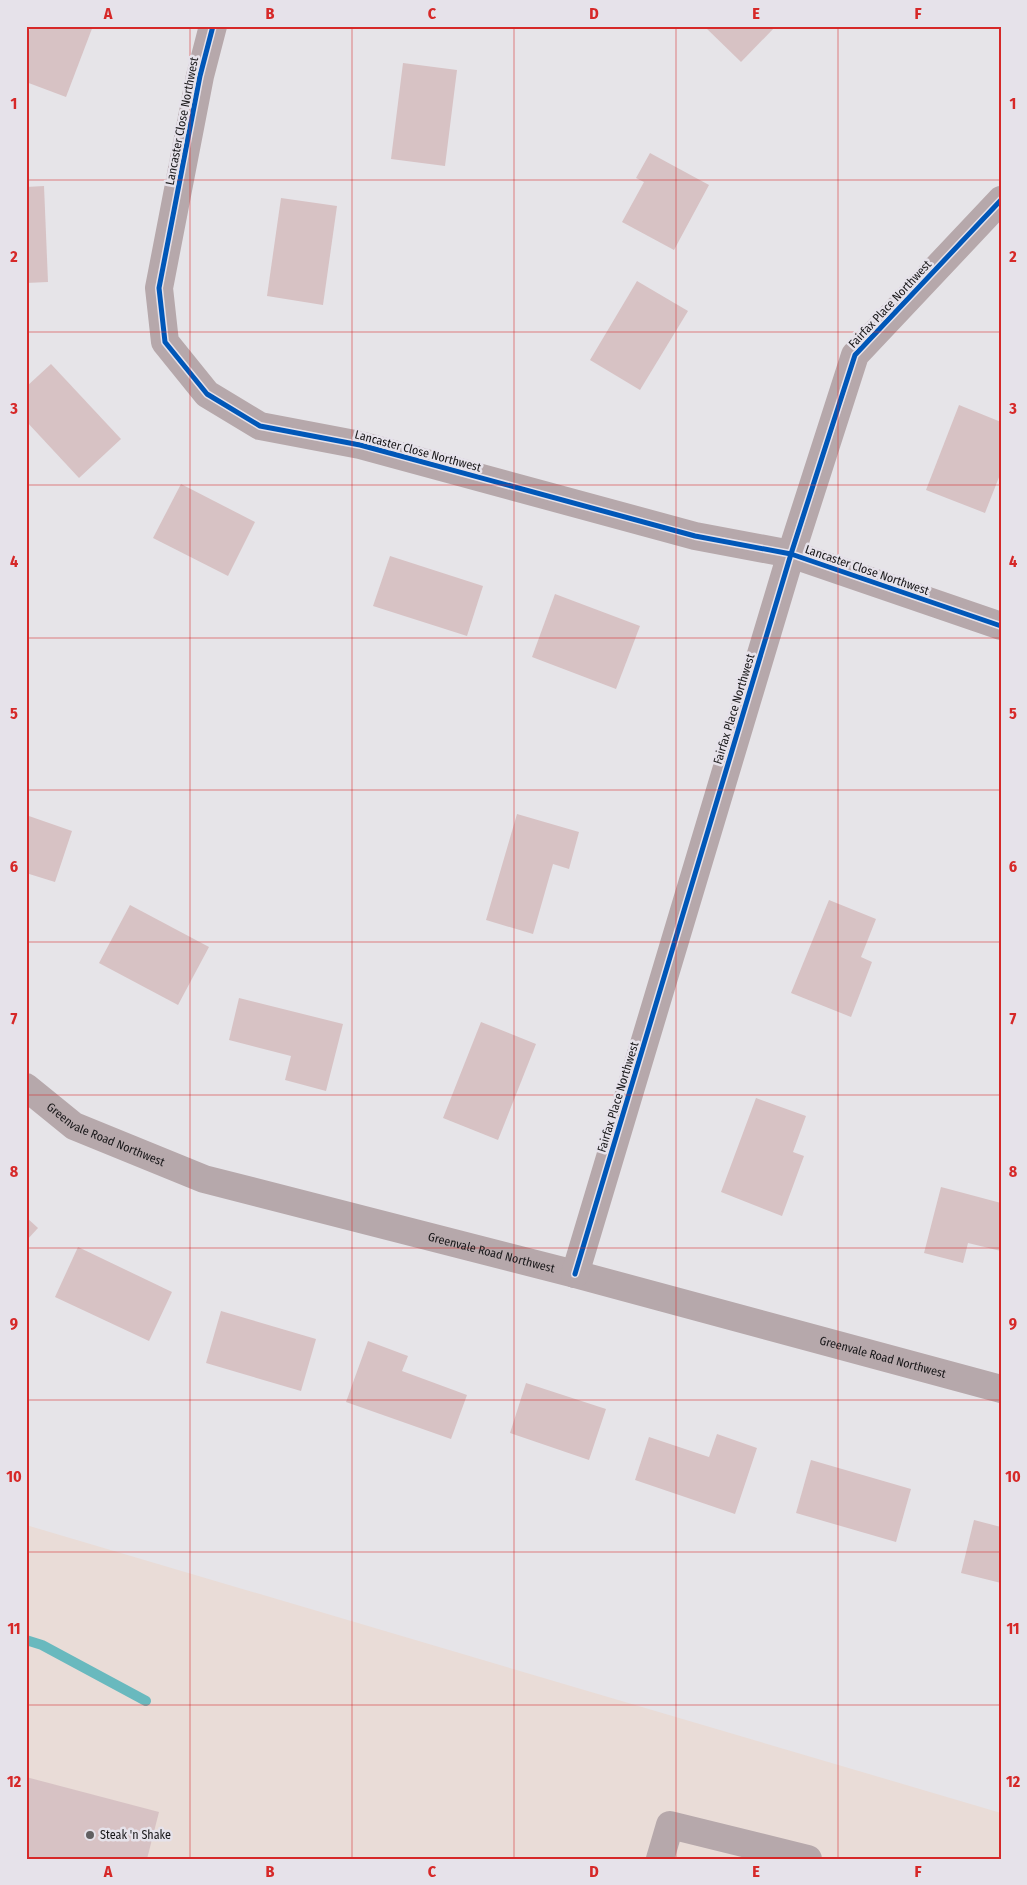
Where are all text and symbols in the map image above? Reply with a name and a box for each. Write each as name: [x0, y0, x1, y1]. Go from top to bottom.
text: A: [103, 4, 113, 23]
text: B: [266, 4, 275, 23]
text: C: [428, 4, 437, 23]
text: D: [589, 4, 599, 23]
text: E: [752, 4, 760, 23]
text: F: [914, 4, 922, 23]
street label: Lancaster Close Northwest: [163, 56, 201, 186]
text: 1: [11, 94, 17, 113]
text: 1: [1010, 94, 1016, 113]
text: 2: [9, 247, 18, 266]
text: 2: [1008, 247, 1017, 266]
street label: Fairfax Place Northwest: [846, 257, 934, 351]
text: 3: [9, 399, 18, 418]
text: 3: [1008, 399, 1017, 418]
street label: Lancaster Close Northwest: [353, 427, 483, 475]
street label: Lancaster Close Northwest: [803, 542, 931, 598]
text: 4: [10, 552, 18, 571]
text: 4: [1009, 552, 1017, 571]
street label: Fairfax Place Northwest: [711, 652, 757, 766]
text: 5: [10, 704, 18, 723]
text: 5: [1009, 704, 1017, 723]
text: 6: [10, 857, 18, 876]
text: 6: [1009, 857, 1017, 876]
text: 7: [11, 1009, 18, 1028]
text: 7: [1010, 1009, 1017, 1028]
street label: Fairfax Place Northwest: [595, 1040, 641, 1154]
street label: Greenvale Road Northwest: [44, 1100, 167, 1169]
text: 8: [10, 1162, 19, 1181]
text: 8: [1009, 1162, 1018, 1181]
street label: Greenvale Road Northwest: [427, 1230, 556, 1276]
text: 9: [10, 1314, 18, 1333]
text: 9: [1009, 1314, 1017, 1333]
street label: Greenvale Road Northwest: [818, 1333, 948, 1381]
text: 10: [6, 1467, 22, 1486]
text: 10: [1005, 1467, 1021, 1486]
text: 11: [7, 1619, 21, 1638]
text: 11: [1006, 1619, 1020, 1638]
text: 12: [7, 1772, 22, 1791]
text: 12: [1006, 1772, 1021, 1791]
place label: Steak 'n Shake: [100, 1828, 171, 1842]
marker: Steak 'n Shake: [84, 1829, 96, 1841]
text: A: [103, 1862, 113, 1881]
text: B: [266, 1862, 275, 1881]
text: C: [428, 1862, 437, 1881]
text: D: [589, 1862, 599, 1881]
text: E: [752, 1862, 760, 1881]
text: F: [914, 1862, 922, 1881]

